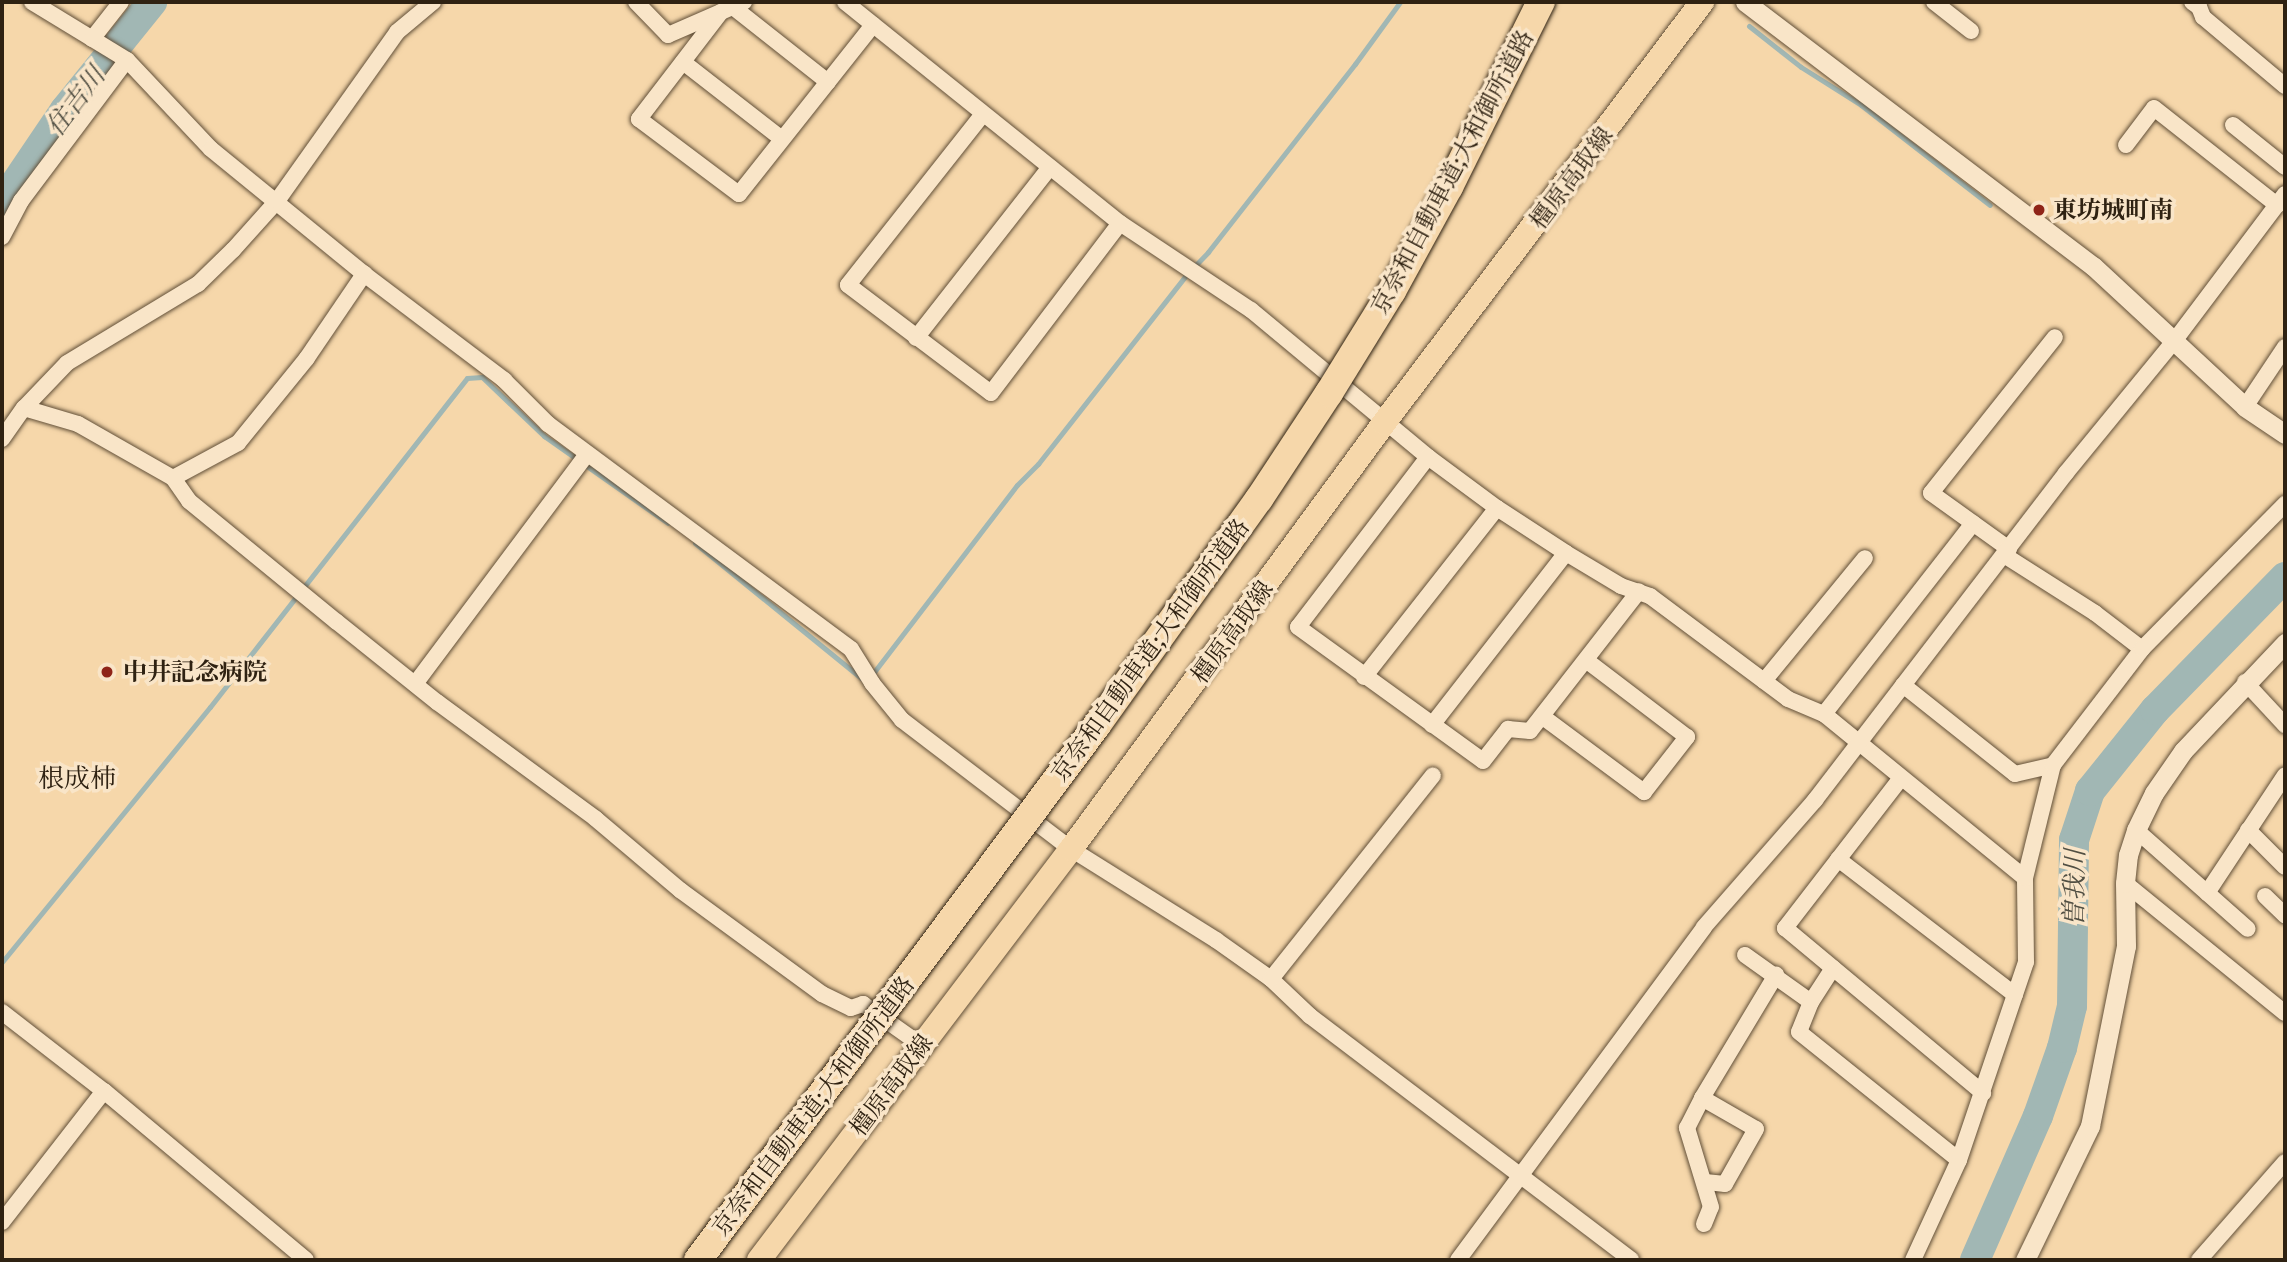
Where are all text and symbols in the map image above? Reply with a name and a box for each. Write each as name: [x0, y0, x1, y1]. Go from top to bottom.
street label: 京奈和自動車道;大和御所道路: [1365, 25, 1539, 319]
water label: 住吉川: [39, 60, 111, 142]
street label: 橿原高取線: [1523, 121, 1619, 235]
place label: 東坊城町南: [2053, 196, 2173, 224]
marker: 東坊城町南: [2031, 202, 2047, 218]
street label: 京奈和自動車道;大和御所道路: [1045, 513, 1255, 787]
street label: 橿原高取線: [1185, 575, 1279, 689]
place label: 中井記念病院: [123, 658, 267, 686]
marker: 中井記念病院: [97, 662, 117, 682]
district label: 根成柿: [38, 762, 116, 794]
water label: 曽我川: [2058, 849, 2090, 927]
street label: 京奈和自動車道;大和御所道路: [706, 970, 920, 1242]
street label: 橿原高取線: [843, 1028, 939, 1142]

